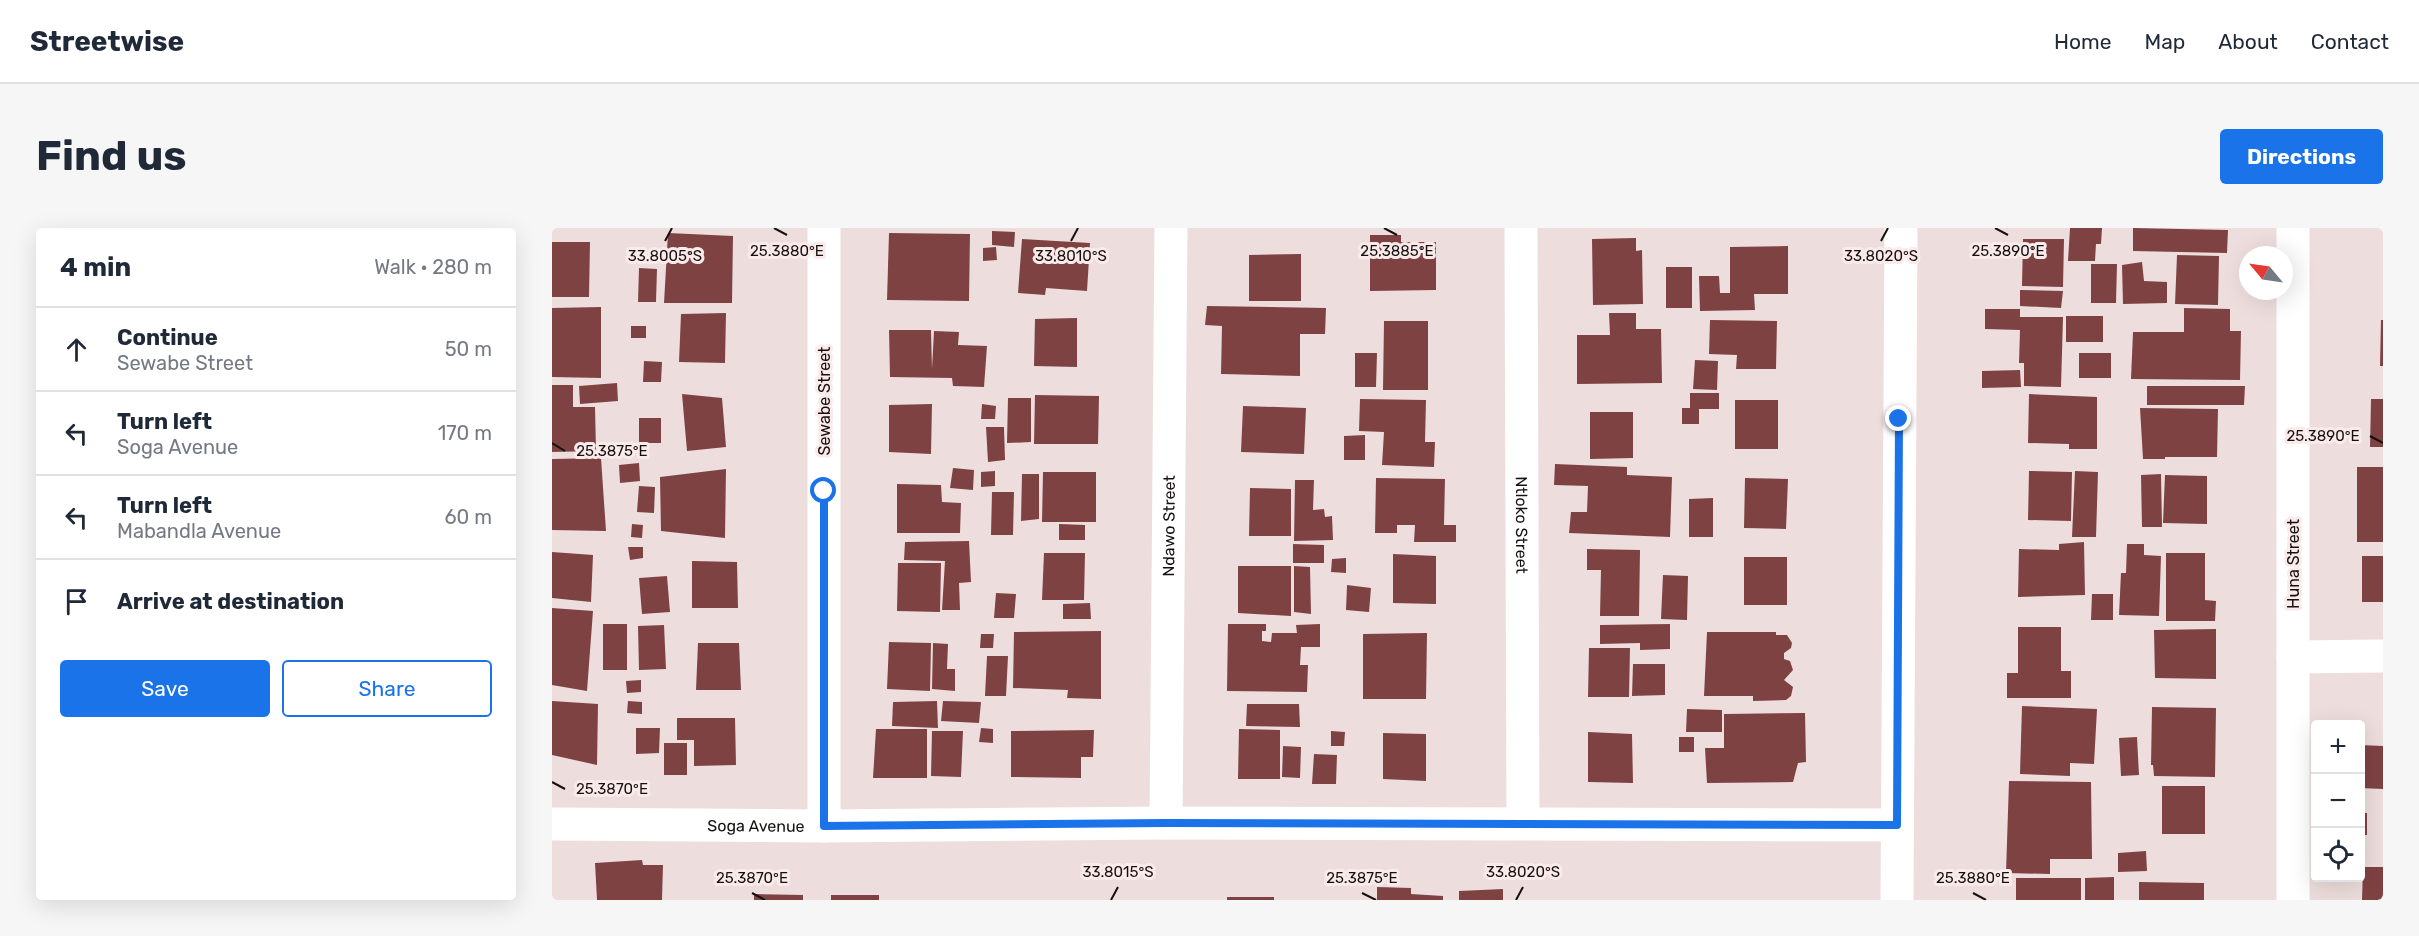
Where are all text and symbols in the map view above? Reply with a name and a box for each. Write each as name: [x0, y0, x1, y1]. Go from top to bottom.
text: Streetwise: [30, 25, 184, 58]
text: Home: [2054, 29, 2111, 54]
text: Map: [2144, 29, 2185, 54]
text: About: [2218, 29, 2278, 54]
text: Contact: [2311, 29, 2389, 54]
button: Directions: [2220, 129, 2383, 184]
text: Find us: [36, 131, 187, 181]
text: 25.3880°E: [750, 242, 824, 260]
text: 25.3885°E: [1360, 242, 1434, 260]
text: 25.3890°E: [1971, 242, 2045, 260]
north arrow: [2239, 246, 2293, 300]
text: 33.8005°S: [628, 247, 702, 265]
text: 33.8010°S: [1035, 247, 1107, 265]
text: 33.8020°S: [1844, 247, 1918, 265]
text: 4 min: [60, 252, 131, 283]
text: Walk · 280 m: [374, 255, 492, 279]
text: Continue: [117, 324, 218, 351]
icon: ahead: [60, 333, 93, 366]
text: 50 m: [445, 337, 492, 361]
street label: Sewabe Street: [815, 347, 834, 455]
text: Sewabe Street: [117, 351, 253, 375]
route end: [1885, 405, 1911, 431]
text: Turn left: [117, 408, 212, 435]
icon: left: [60, 417, 93, 450]
text: 170 m: [438, 421, 492, 445]
text: 25.3890°E: [2286, 427, 2360, 445]
text: Soga Avenue: [117, 435, 238, 459]
text: 25.3875°E: [576, 442, 648, 460]
street label: Ndawo Street: [1159, 475, 1178, 577]
street label: Ntloko Street: [1512, 476, 1532, 574]
route start: [810, 477, 836, 503]
text: Turn left: [117, 492, 212, 519]
icon: left: [60, 501, 93, 534]
text: 60 m: [445, 505, 492, 529]
text: Mabandla Avenue: [117, 519, 281, 543]
street label: Huna Street: [2284, 519, 2303, 609]
icon: arrive: [60, 585, 93, 618]
text: Arrive at destination: [117, 588, 344, 615]
button: Save: [60, 660, 270, 717]
button: Share: [282, 660, 492, 717]
map controls: [2311, 720, 2365, 882]
button: +: [2311, 720, 2365, 774]
button: −: [2311, 774, 2365, 828]
text: 25.3870°E: [576, 780, 648, 798]
street label: Soga Avenue: [707, 816, 805, 835]
button: locate: [2311, 828, 2365, 882]
text: 33.8015°S: [1082, 863, 1154, 881]
text: 33.8020°S: [1486, 863, 1560, 881]
text: 25.3870°E: [716, 869, 788, 887]
text: 25.3875°E: [1326, 869, 1398, 887]
text: 25.3880°E: [1936, 869, 2010, 887]

